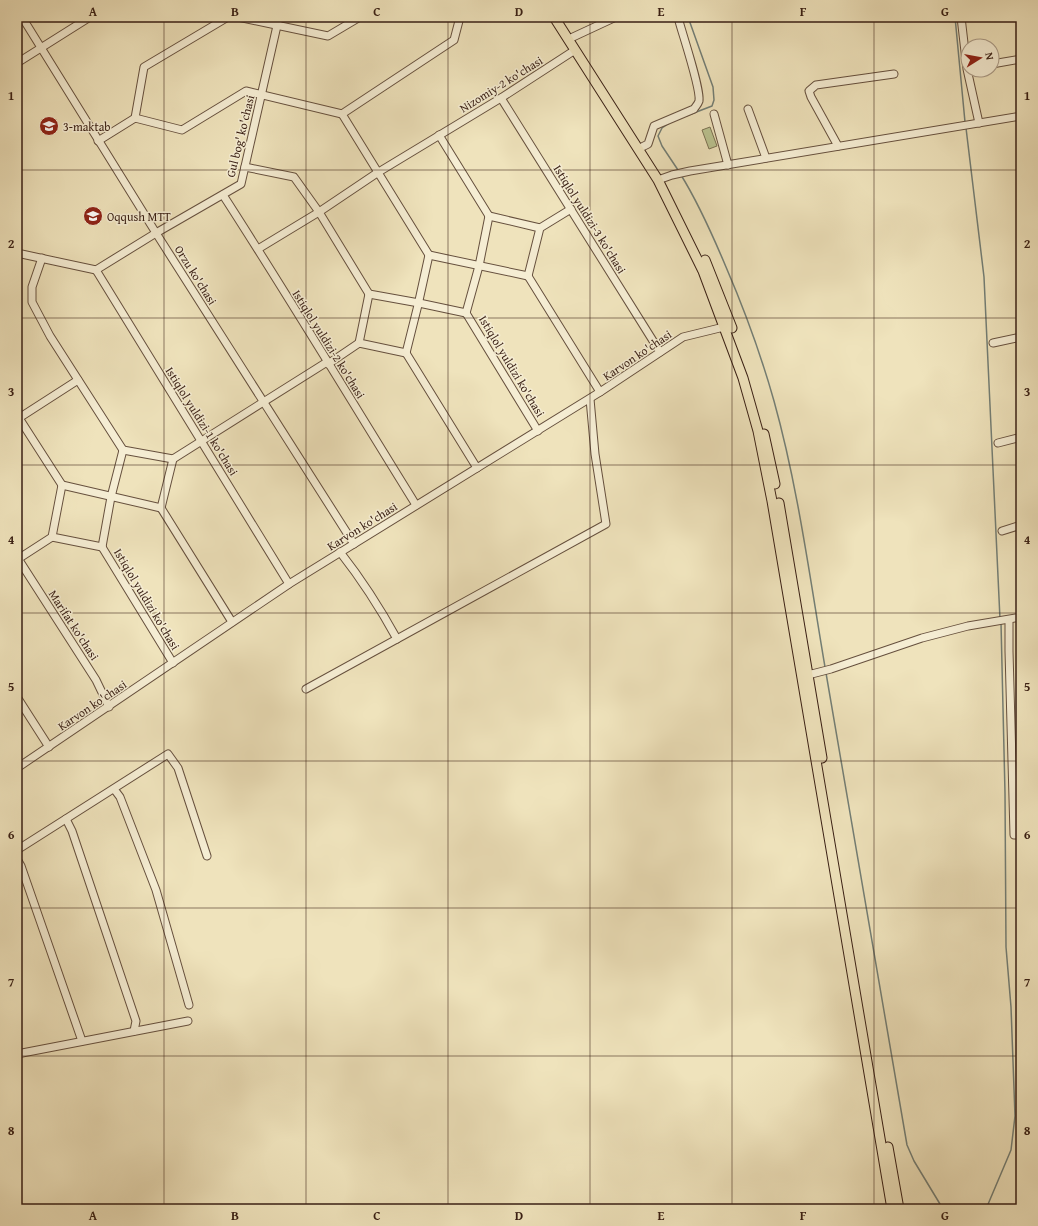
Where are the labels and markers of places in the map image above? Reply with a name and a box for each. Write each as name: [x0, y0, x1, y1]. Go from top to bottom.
school or university icon: 3-maktab: [38, 115, 60, 137]
place label: 3-maktab: [63, 118, 111, 135]
school or university icon: Oqqush MTT: [82, 205, 104, 227]
place label: Oqqush MTT: [107, 208, 171, 225]

